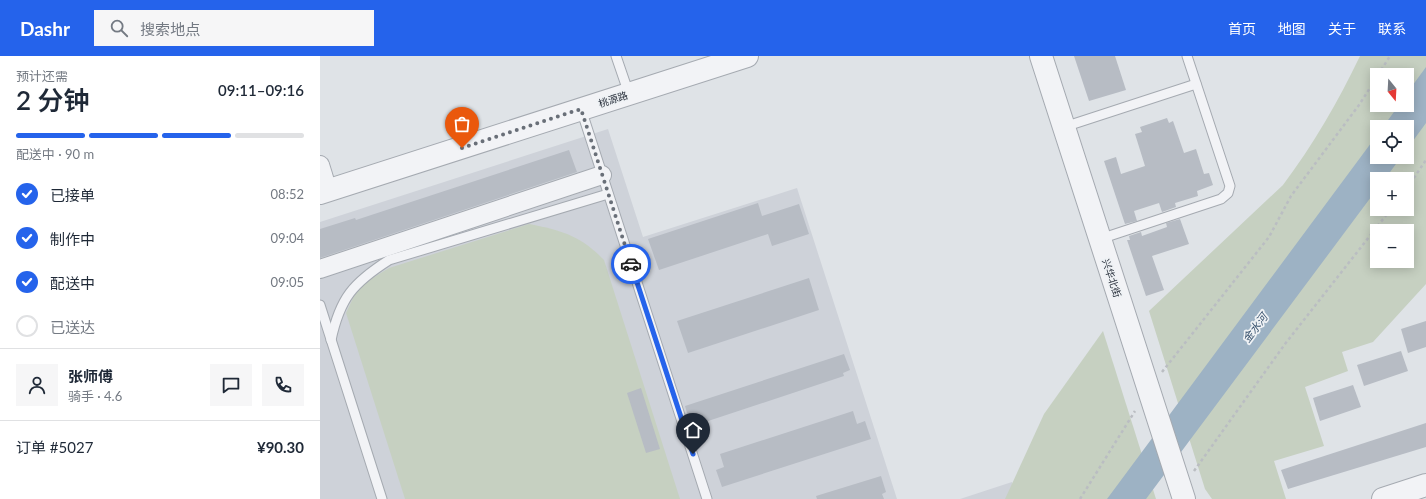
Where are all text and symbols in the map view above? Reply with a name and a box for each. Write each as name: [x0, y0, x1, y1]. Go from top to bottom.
search box: [94, 10, 374, 46]
text: Dashr: [20, 17, 70, 40]
icon: search: [108, 17, 130, 39]
text: 搜索地点: [140, 20, 200, 38]
text: 首页: [1228, 20, 1256, 37]
text: 地图: [1278, 20, 1306, 37]
text: 关于: [1328, 20, 1356, 37]
text: 联系: [1378, 20, 1406, 37]
text: 预计还需: [16, 68, 68, 84]
north arrow: [1370, 68, 1414, 112]
map controls: [1370, 68, 1414, 268]
text: 09:11–09:16: [218, 81, 304, 99]
text: 2 分钟: [16, 84, 90, 116]
street label: 桃源路: [597, 89, 629, 109]
pin: [445, 107, 479, 148]
icon: bag: [451, 113, 473, 135]
button: locate: [1370, 120, 1414, 164]
text: 配送中 · 90 m: [16, 146, 94, 162]
button: +: [1370, 172, 1414, 216]
icon: check: [16, 183, 38, 205]
text: 已接单: [50, 186, 95, 204]
text: 08:52: [271, 186, 304, 202]
button: −: [1370, 224, 1414, 268]
icon: check: [16, 227, 38, 249]
text: 制作中: [50, 230, 95, 248]
text: 09:04: [271, 230, 304, 246]
courier: [611, 244, 651, 284]
icon: car: [620, 253, 642, 275]
street label: 兴华北街: [1100, 257, 1124, 299]
icon: check: [16, 271, 38, 293]
text: 配送中: [50, 274, 95, 292]
text: 09:05: [271, 274, 304, 290]
water label: 金水河: [1239, 309, 1271, 345]
text: 已送达: [50, 318, 95, 336]
button: person: [16, 364, 58, 406]
button: chat: [210, 364, 252, 406]
button: phone: [262, 364, 304, 406]
text: 张师傅: [68, 367, 113, 385]
text: 骑手 · 4.6: [68, 388, 122, 404]
pin: [676, 413, 710, 454]
icon: home: [682, 419, 704, 441]
text: 订单 #5027: [16, 438, 93, 456]
text: ¥90.30: [257, 438, 304, 456]

